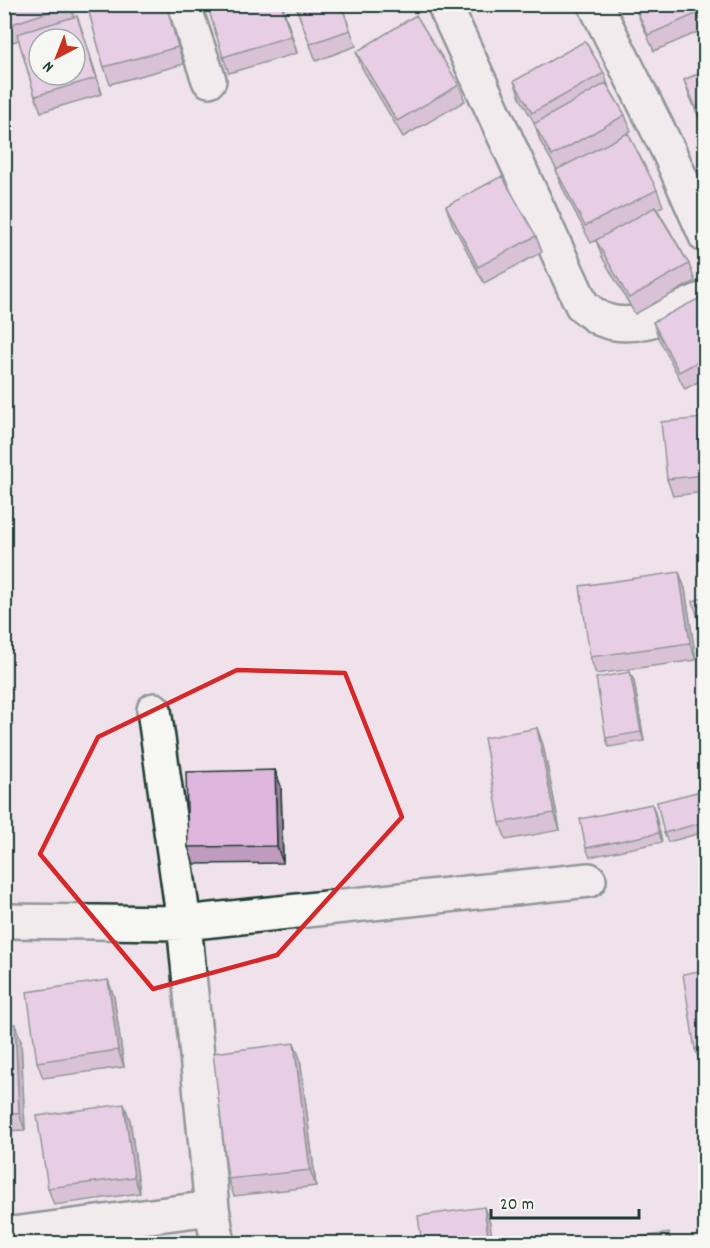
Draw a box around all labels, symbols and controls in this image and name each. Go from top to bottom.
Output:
north arrow [27,27,87,87]
text: N [38,55,59,77]
scale bar [491,1182,640,1220]
text: 20 m [500,1193,534,1218]

